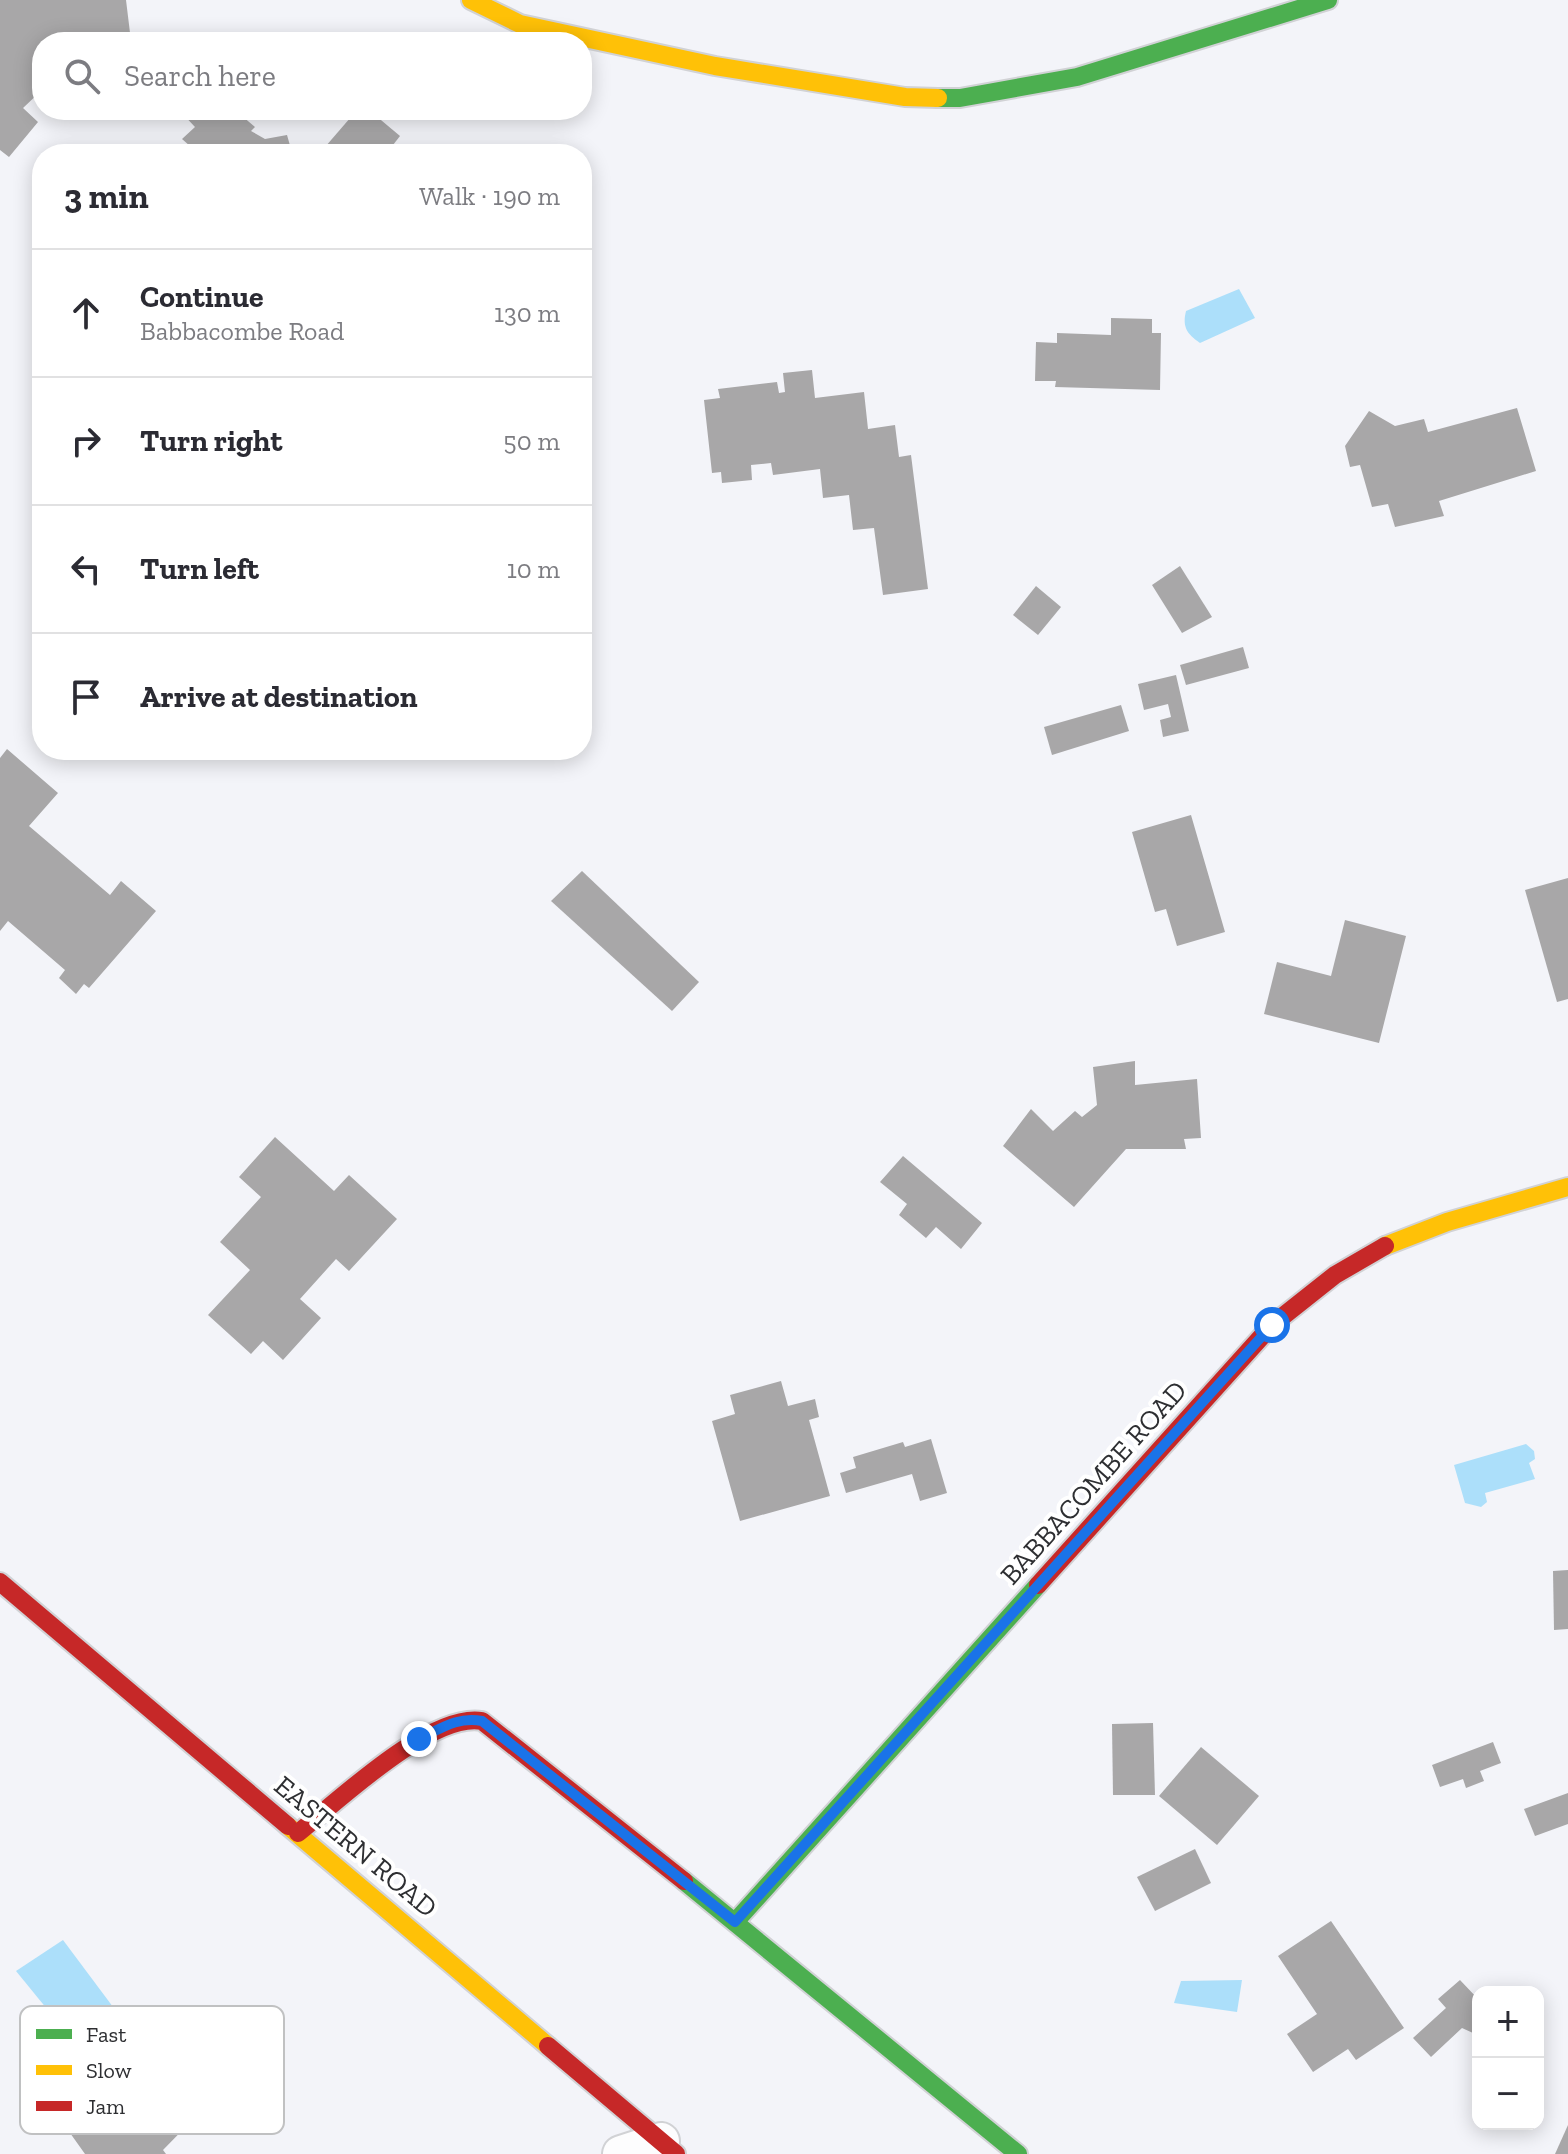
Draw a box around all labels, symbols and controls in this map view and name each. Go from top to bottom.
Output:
search box [32,32,592,120]
icon: search [60,54,104,98]
text: Search here [124,58,276,94]
text: 3 min [64,176,149,217]
text: Walk · 190 m [419,180,560,212]
text: Continue [140,279,264,315]
icon: ahead [64,291,108,335]
text: 130 m [494,297,560,329]
text: Babbacombe Road [140,315,344,347]
icon: right [64,419,108,463]
text: Turn right [140,423,282,459]
text: 50 m [503,425,560,457]
icon: left [64,547,108,591]
text: Turn left [140,551,259,587]
text: 10 m [507,553,560,585]
icon: arrive [64,675,108,719]
text: Arrive at destination [140,679,417,715]
route start [1254,1307,1290,1343]
street label: BABBACOMBE ROAD [993,1374,1193,1591]
route end [401,1721,437,1757]
street label: EASTERN ROAD [268,1769,444,1924]
map controls [1472,1986,1544,2130]
button: + [1472,1986,1544,2058]
legend [20,2006,284,2134]
text: Fast [86,2021,127,2048]
text: Slow [86,2057,132,2084]
button: − [1472,2058,1544,2130]
text: Jam [86,2093,125,2120]

